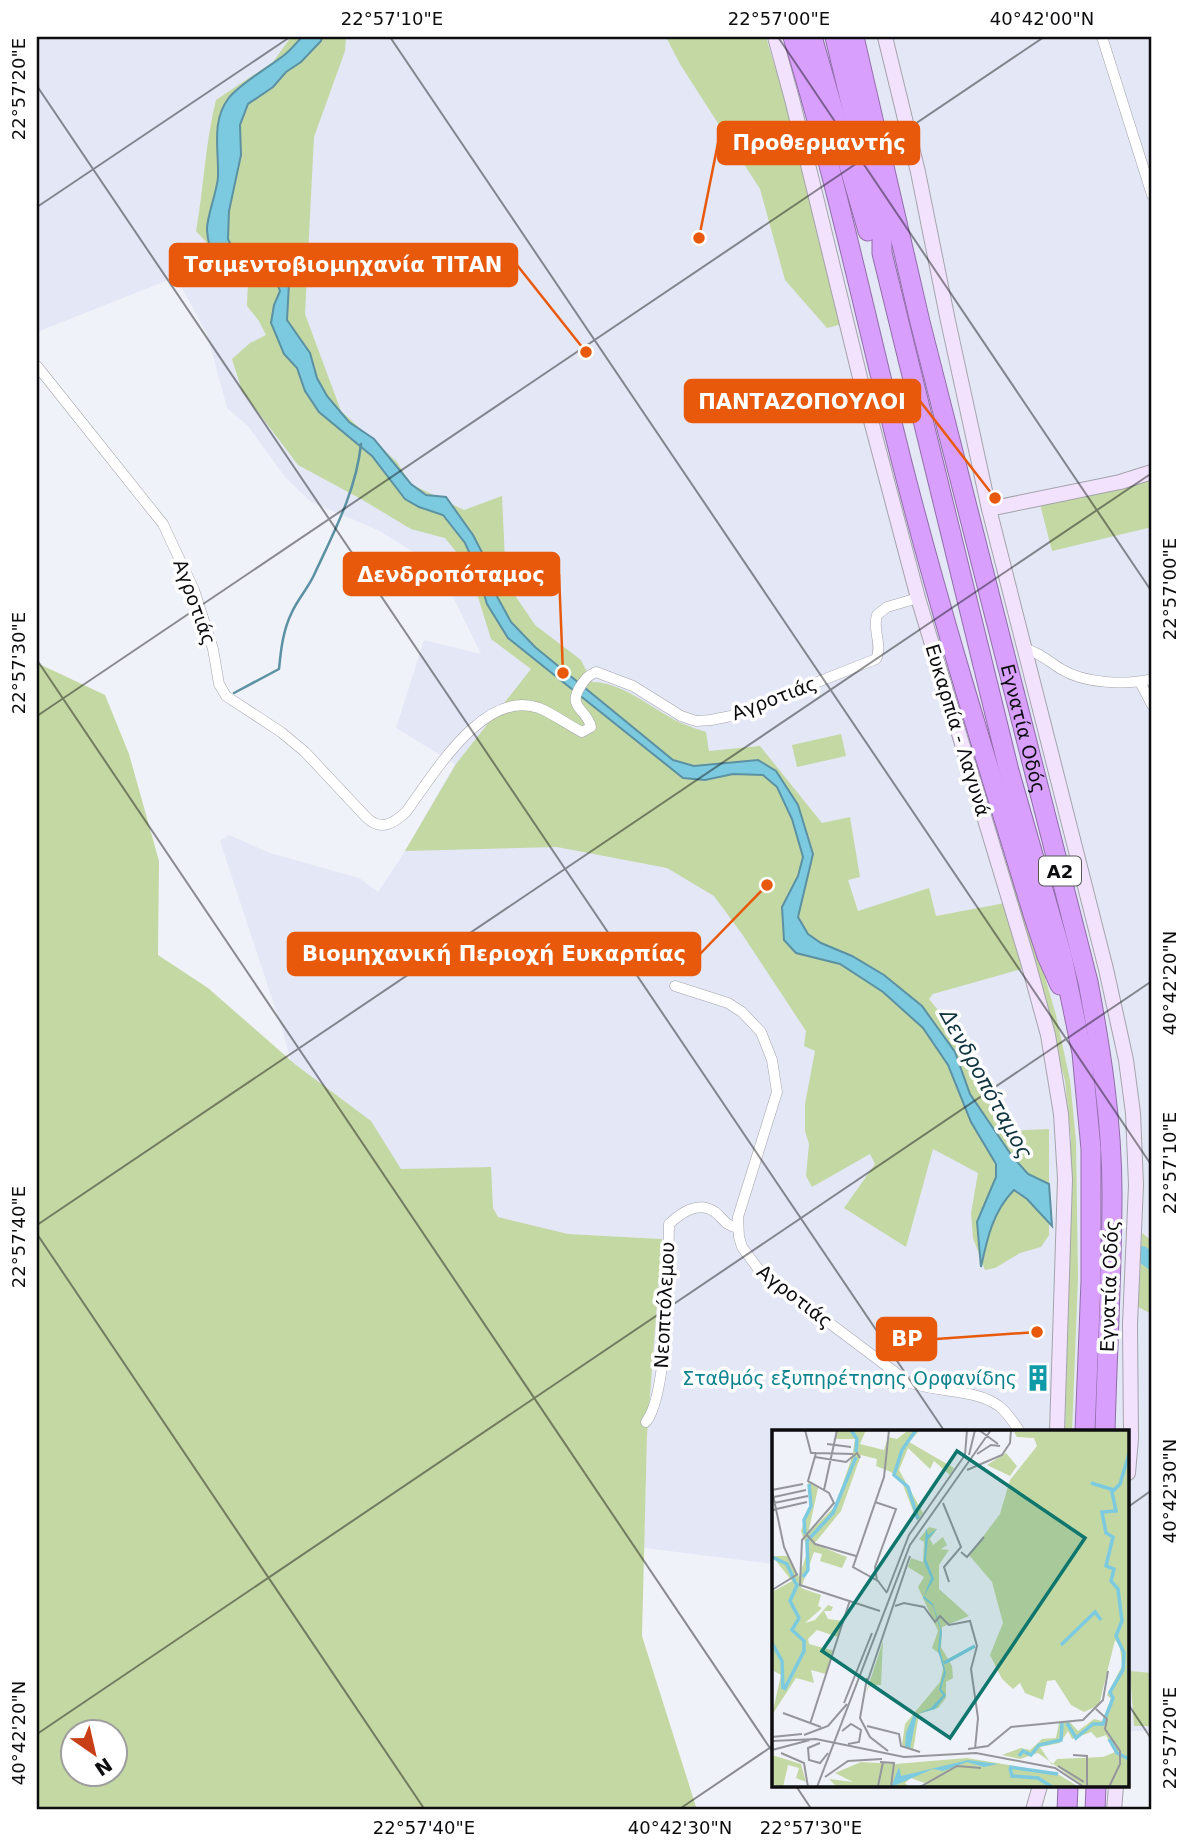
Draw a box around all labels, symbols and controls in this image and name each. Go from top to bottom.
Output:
text: 22°57'10"E [341,8,443,29]
text: 22°57'00"E [728,8,830,29]
text: 40°42'00"N [990,8,1094,29]
text: 22°57'20"E [8,38,29,140]
callout: Προθερμαντής [718,122,919,164]
text: Προθερμαντής [732,131,906,155]
callout: Τσιμεντοβιομηχανία ΤΙΤΑΝ [170,244,517,286]
text: Τσιμεντοβιομηχανία ΤΙΤΑΝ [184,253,502,277]
callout: ΠΑΝΤΑΖΟΠΟΥΛΟΙ [685,380,920,422]
text: ΠΑΝΤΑΖΟΠΟΥΛΟΙ [698,390,906,414]
text: 22°57'00"E [1159,538,1180,640]
callout: Δενδροπόταμος [344,553,559,595]
street label: Αγροτιάς [169,556,221,648]
text: Δενδροπόταμος [357,563,545,587]
text: 22°57'30"E [8,612,29,714]
street label: Ευκαρπία - Λαγυνά [921,641,995,819]
street label: Εγνατία Οδός [996,662,1050,795]
street label: Αγροτιάς [728,672,820,724]
road number: Α2 [1039,856,1081,886]
text: 40°42'20"N [1159,931,1180,1035]
callout: Βιομηχανική Περιοχή Ευκαρπίας [288,933,700,975]
text: Βιομηχανική Περιοχή Ευκαρπίας [302,942,686,966]
water label: Δενδροπόταμος [934,1003,1037,1163]
text: 22°57'10"E [1159,1112,1180,1214]
text: 22°57'40"E [8,1186,29,1288]
street label: Εγνατία Οδός [1096,1220,1122,1352]
street label: Νεοπτόλεμου [650,1241,678,1369]
street label: Αγροτιάς [753,1260,837,1332]
callout: BP [877,1318,936,1360]
text: BP [891,1327,923,1351]
building icon: Σταθμός εξυπηρέτησης Ορφανίδης [1023,1363,1053,1393]
place label: Σταθμός εξυπηρέτησης Ορφανίδης [682,1367,1017,1389]
inset map [772,1430,1130,1787]
text: 40°42'30"N [1159,1439,1180,1543]
text: 40°42'20"N [8,1681,29,1785]
text: 22°57'20"E [1159,1687,1180,1789]
north arrow [60,1717,130,1787]
text: N [91,1754,116,1781]
text: 22°57'40"E [373,1817,475,1838]
text: 40°42'30"N [628,1817,732,1838]
text: 22°57'30"E [760,1817,862,1838]

